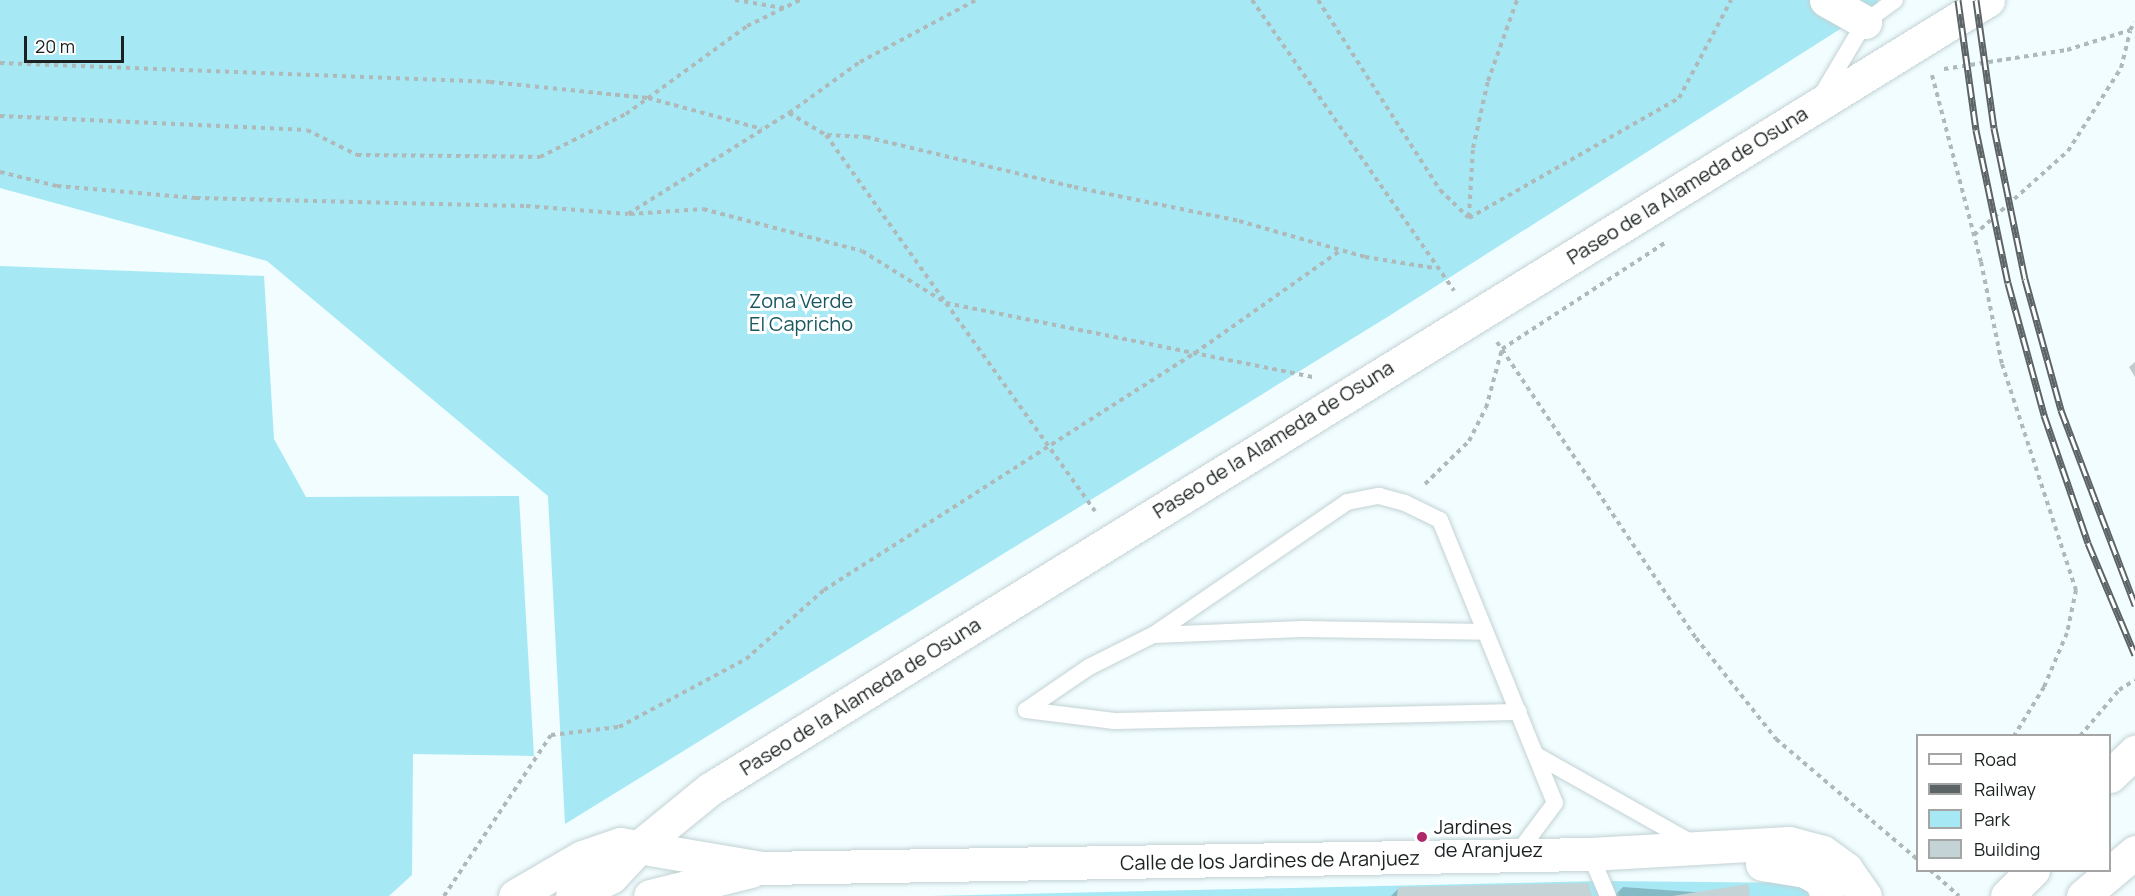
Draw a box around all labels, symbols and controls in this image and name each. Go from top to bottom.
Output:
scale bar [27,24,128,62]
text: 20 m [35,34,75,58]
street label: Paseo de la Alameda de Osuna [1562,101,1812,269]
park label: Zona Verde El Capricho [749,289,853,336]
street label: Paseo de la Alameda de Osuna [1148,355,1398,523]
street label: Paseo de la Alameda de Osuna [735,612,985,780]
legend [1916,734,2111,872]
text: Road [1974,747,2017,771]
text: Railway [1974,777,2036,801]
text: Park [1974,807,2010,831]
place label: Jardines de Aranjuez [1434,814,1543,861]
marker: Jardines de Aranjuez [1415,830,1429,844]
text: Building [1974,837,2040,861]
street label: Calle de los Jardines de Aranjuez [1120,845,1420,875]

